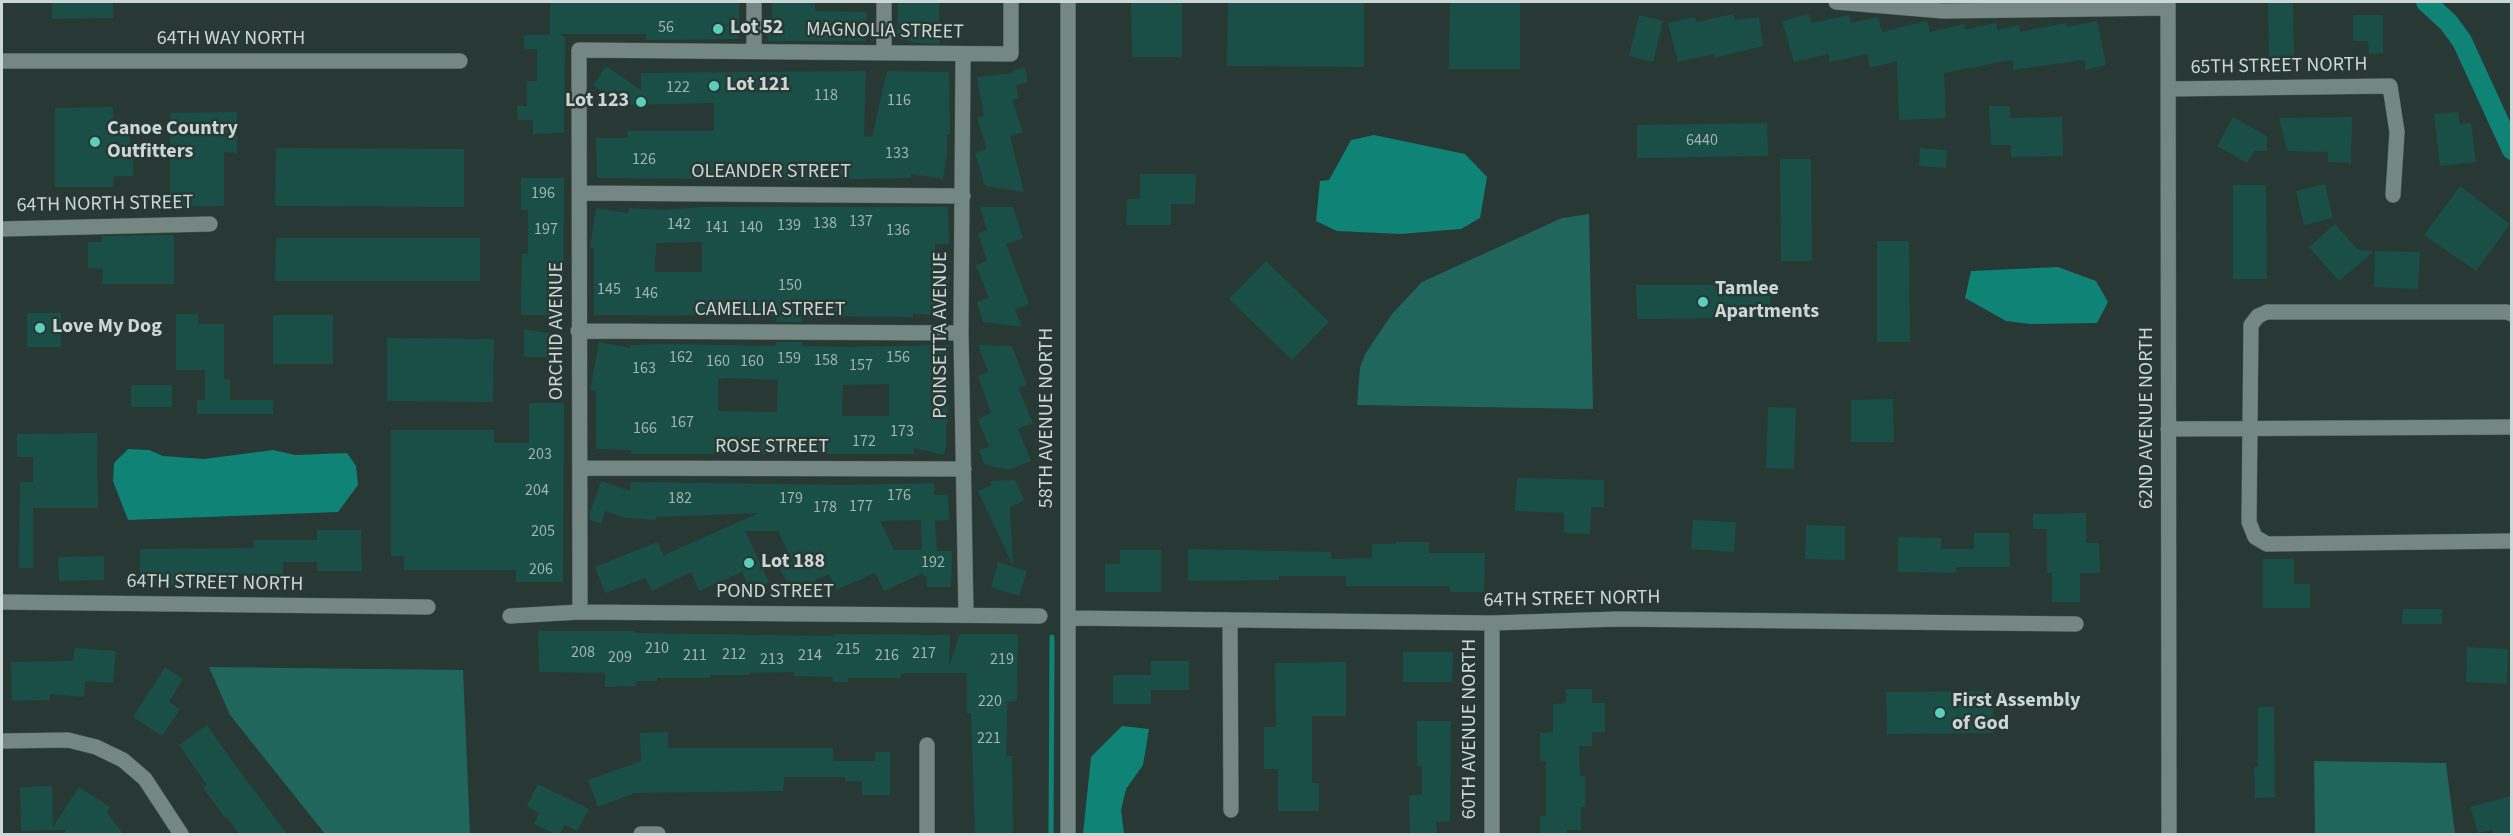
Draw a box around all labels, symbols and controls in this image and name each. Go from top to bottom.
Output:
place label: Lot 52 [730,17,783,41]
house number: 56 [658,18,674,38]
street label: MAGNOLIA STREET [806,19,964,45]
marker: Lot 52 [711,22,725,36]
street label: 64TH WAY NORTH [157,28,305,52]
street label: 65TH STREET NORTH [2190,53,2368,81]
place label: Lot 121 [726,74,790,98]
house number: 122 [666,78,690,98]
marker: Lot 121 [707,79,721,93]
house number: 118 [814,86,838,106]
place label: Lot 123 [565,90,629,114]
house number: 116 [887,91,911,111]
marker: Lot 123 [634,95,648,109]
place label: Canoe Country Outfitters [107,118,238,165]
house number: 6440 [1686,131,1718,151]
marker: Canoe Country Outfitters [88,135,102,149]
house number: 133 [885,144,909,164]
house number: 126 [632,150,656,170]
street label: OLEANDER STREET [691,161,851,185]
house number: 196 [531,184,555,204]
street label: 64TH NORTH STREET [16,191,194,219]
house number: 137 [849,212,873,232]
house number: 138 [813,214,837,234]
house number: 142 [667,215,691,235]
house number: 139 [777,216,801,236]
house number: 141 [705,218,729,238]
house number: 140 [739,218,763,238]
house number: 197 [534,220,558,240]
house number: 136 [886,221,910,241]
street label: POINSETTA AVENUE [930,251,954,419]
street label: ORCHID AVENUE [546,262,570,400]
house number: 150 [778,276,802,296]
place label: Tamlee Apartments [1715,278,1819,325]
house number: 145 [597,280,621,300]
house number: 146 [634,284,658,304]
marker: Tamlee Apartments [1696,295,1710,309]
street label: CAMELLIA STREET [694,299,846,323]
place label: Love My Dog [52,316,162,340]
marker: Love My Dog [33,321,47,335]
street label: 62ND AVENUE NORTH [2136,327,2160,509]
street label: 58TH AVENUE NORTH [1036,328,1060,508]
house number: 162 [669,348,693,368]
house number: 156 [886,348,910,368]
house number: 159 [777,349,801,369]
house number: 158 [814,351,838,371]
house number: 160 [706,352,730,372]
house number: 160 [740,352,764,372]
house number: 157 [849,356,873,376]
house number: 163 [632,359,656,379]
house number: 167 [670,413,694,433]
house number: 166 [633,419,657,439]
house number: 173 [890,422,914,442]
house number: 172 [852,432,876,452]
street label: ROSE STREET [715,436,829,460]
house number: 203 [528,445,552,465]
house number: 204 [525,481,549,501]
house number: 176 [887,486,911,506]
house number: 182 [668,489,692,509]
house number: 179 [779,489,803,509]
house number: 177 [849,497,873,517]
house number: 178 [813,498,837,518]
house number: 205 [531,522,555,542]
place label: Lot 188 [761,551,825,575]
house number: 192 [921,553,945,573]
marker: Lot 188 [742,556,756,570]
house number: 206 [529,560,553,580]
street label: 64TH STREET NORTH [126,570,304,598]
street label: POND STREET [716,581,834,605]
street label: 64TH STREET NORTH [1483,586,1661,614]
house number: 210 [645,639,669,659]
street label: 60TH AVENUE NORTH [1459,639,1483,819]
house number: 215 [836,640,860,660]
house number: 208 [571,643,595,663]
house number: 217 [912,644,936,664]
house number: 212 [722,645,746,665]
house number: 211 [683,646,707,666]
house number: 214 [798,646,822,666]
house number: 216 [875,646,899,666]
house number: 209 [608,648,632,668]
house number: 213 [760,650,784,670]
house number: 219 [990,650,1014,670]
place label: First Assembly of God [1952,690,2080,737]
house number: 220 [978,692,1002,712]
marker: First Assembly of God [1933,706,1947,720]
house number: 221 [977,729,1001,749]

